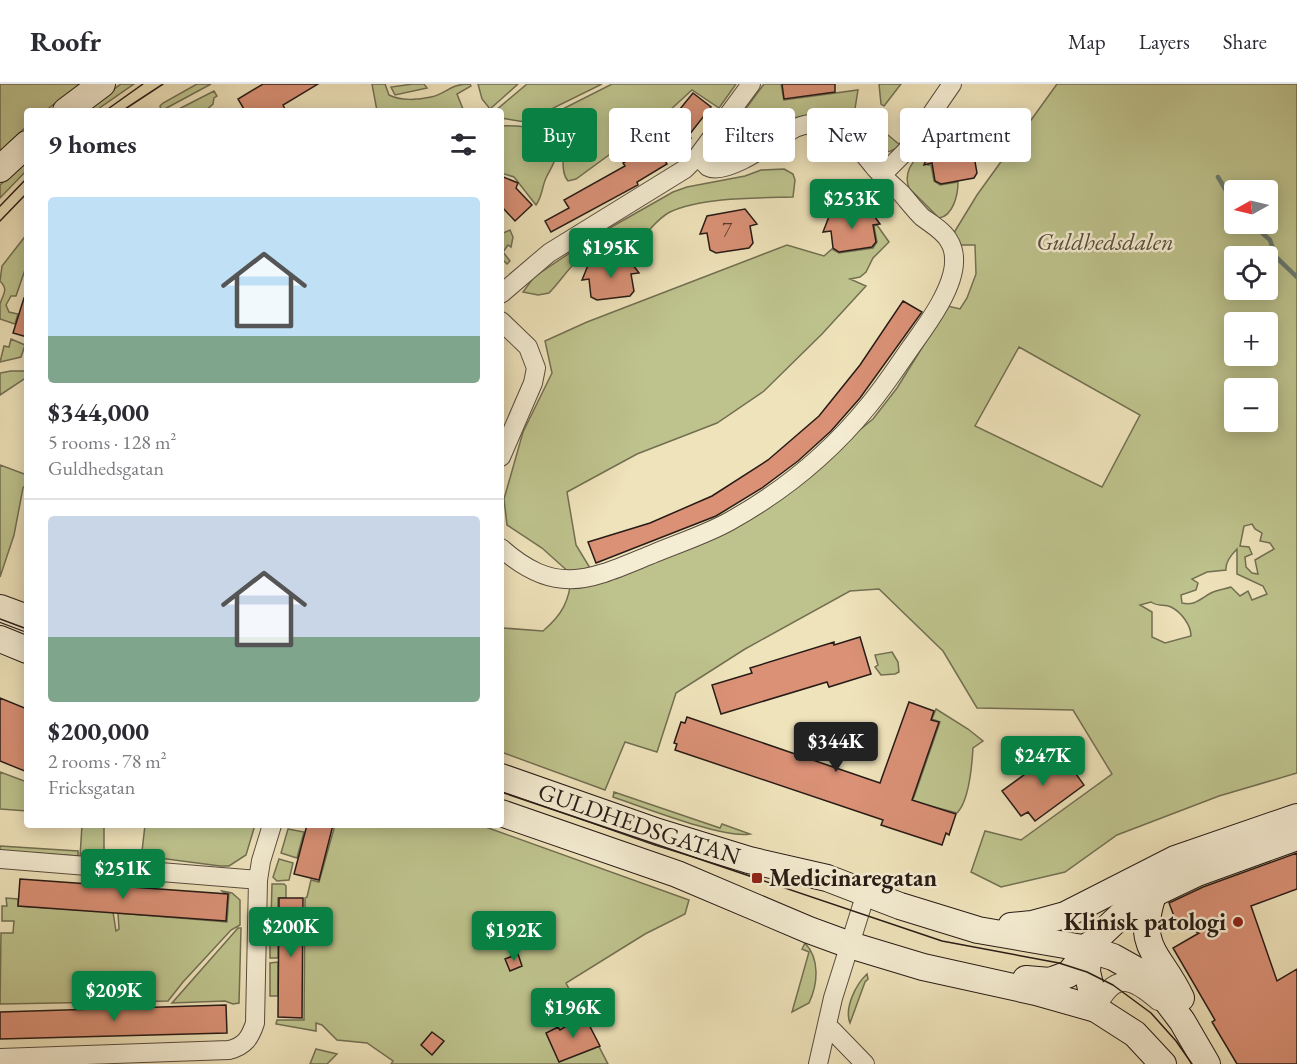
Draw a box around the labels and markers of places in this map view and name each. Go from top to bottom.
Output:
pin: $253K [810,179,894,230]
pin: $195K [569,228,653,279]
pin: $344K [794,722,878,773]
pin: $247K [1001,736,1085,787]
pin: $251K [81,849,165,900]
place label: Medicinaregatan [769,862,938,894]
marker: Medicinaregatan [750,871,764,885]
place label: Klinisk patologi [1064,906,1226,938]
pin: $200K [249,907,333,958]
pin: $192K [472,911,556,962]
marker: Klinisk patologi [1231,915,1245,929]
pin: $209K [72,971,156,1022]
pin: $196K [531,988,615,1039]

